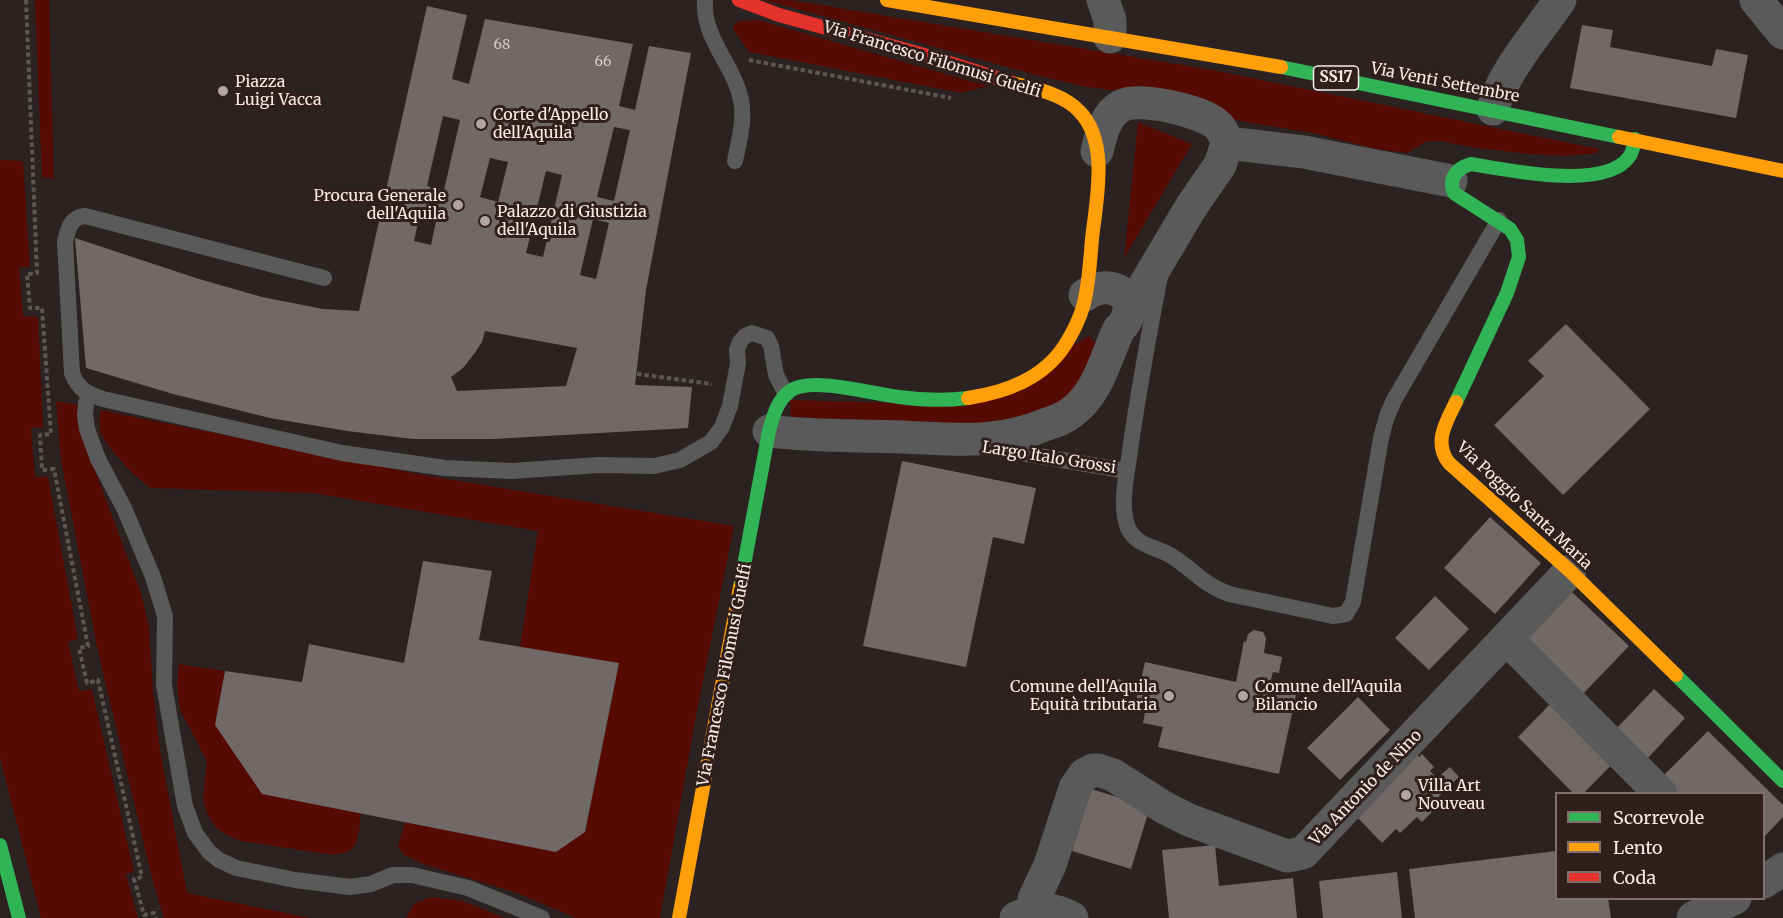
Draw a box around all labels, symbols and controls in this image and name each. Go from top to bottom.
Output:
street label: Via Francesco Filomusi Guelfi [821,18,1043,102]
house number: 68 [494,37,510,53]
house number: 66 [595,54,611,70]
street label: Via Venti Settembre [1369,59,1521,107]
road number: SS17 [1314,66,1358,90]
place label: Piazza Luigi Vacca [235,72,322,110]
marker: Piazza Luigi Vacca [216,84,230,98]
place label: Corte d'Appello dell'Aquila [493,105,608,143]
marker: Corte d'Appello dell'Aquila [474,117,488,131]
place label: Procura Generale dell'Aquila [314,186,446,224]
marker: Procura Generale dell'Aquila [451,198,465,212]
place label: Palazzo di Giustizia dell'Aquila [497,202,647,240]
marker: Palazzo di Giustizia dell'Aquila [478,214,492,228]
street label: Largo Italo Grossi [981,438,1117,478]
street label: Via Poggio Santa Maria [1452,438,1596,574]
street label: Via Francesco Filomusi Guelfi [694,562,756,788]
place label: Comune dell'Aquila Equità tributaria [1010,677,1157,715]
place label: Comune dell'Aquila Bilancio [1255,677,1402,715]
marker: Comune dell'Aquila Equità tributaria [1162,689,1176,703]
marker: Comune dell'Aquila Bilancio [1236,689,1250,703]
street label: Via Antonio de Nino [1306,726,1426,850]
place label: Villa Art Nouveau [1418,776,1485,814]
marker: Villa Art Nouveau [1399,788,1413,802]
legend [1555,792,1765,900]
text: Scorrevole [1613,806,1704,829]
text: Lento [1613,836,1663,859]
text: Coda [1613,866,1656,889]

